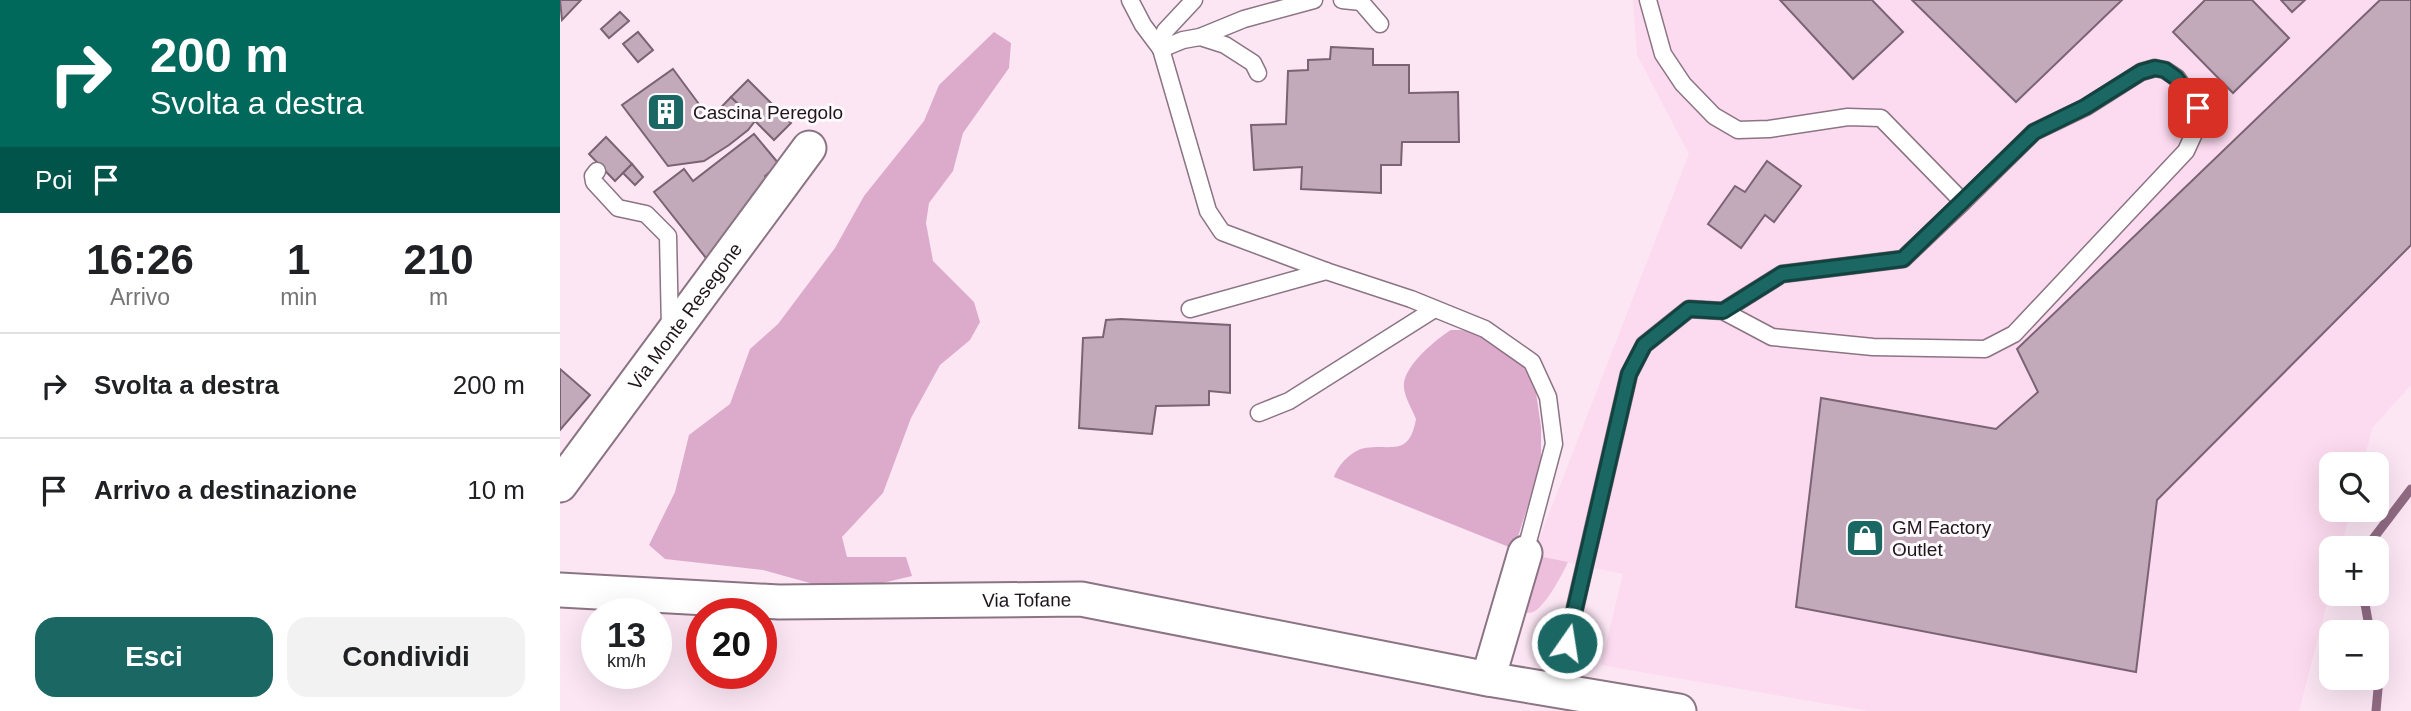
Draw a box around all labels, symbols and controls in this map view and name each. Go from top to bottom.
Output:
icon: right [35,28,126,119]
text: 200 m [150,28,289,82]
pin [2168,78,2228,138]
text: Svolta a destra [150,85,363,121]
icon: arrive [2179,89,2217,127]
building icon: Cascina Peregolo [645,91,687,133]
place label: Cascina Peregolo [693,102,843,123]
icon: arrive [87,161,125,199]
text: Poi [35,165,73,195]
text: 16:26 [86,236,194,283]
text: 1 [287,236,310,283]
text: 210 [404,236,474,283]
street label: Via Monte Resegone [624,239,746,394]
text: Arrivo [110,284,170,310]
text: min [280,284,317,310]
text: m [429,284,448,310]
icon: right [35,367,73,405]
text: Svolta a destra [94,370,279,400]
text: 200 m [453,370,525,400]
map controls [2319,452,2389,690]
button: search [2319,452,2389,522]
icon: arrive [35,472,73,510]
text: Arrivo a destinazione [94,475,357,505]
text: 10 m [467,475,525,505]
shop icon: GM Factory Outlet [1844,517,1886,559]
place label: GM Factory Outlet [1892,517,1992,560]
button: + [2319,536,2389,606]
street label: Via Tofane [982,589,1071,610]
speed limit sign: 20 [686,598,777,689]
position arrow [1530,606,1604,680]
text: 13 [607,615,646,654]
button: Esci [35,617,273,697]
button: Condividi [287,617,525,697]
button: − [2319,620,2389,690]
text: km/h [607,651,646,671]

